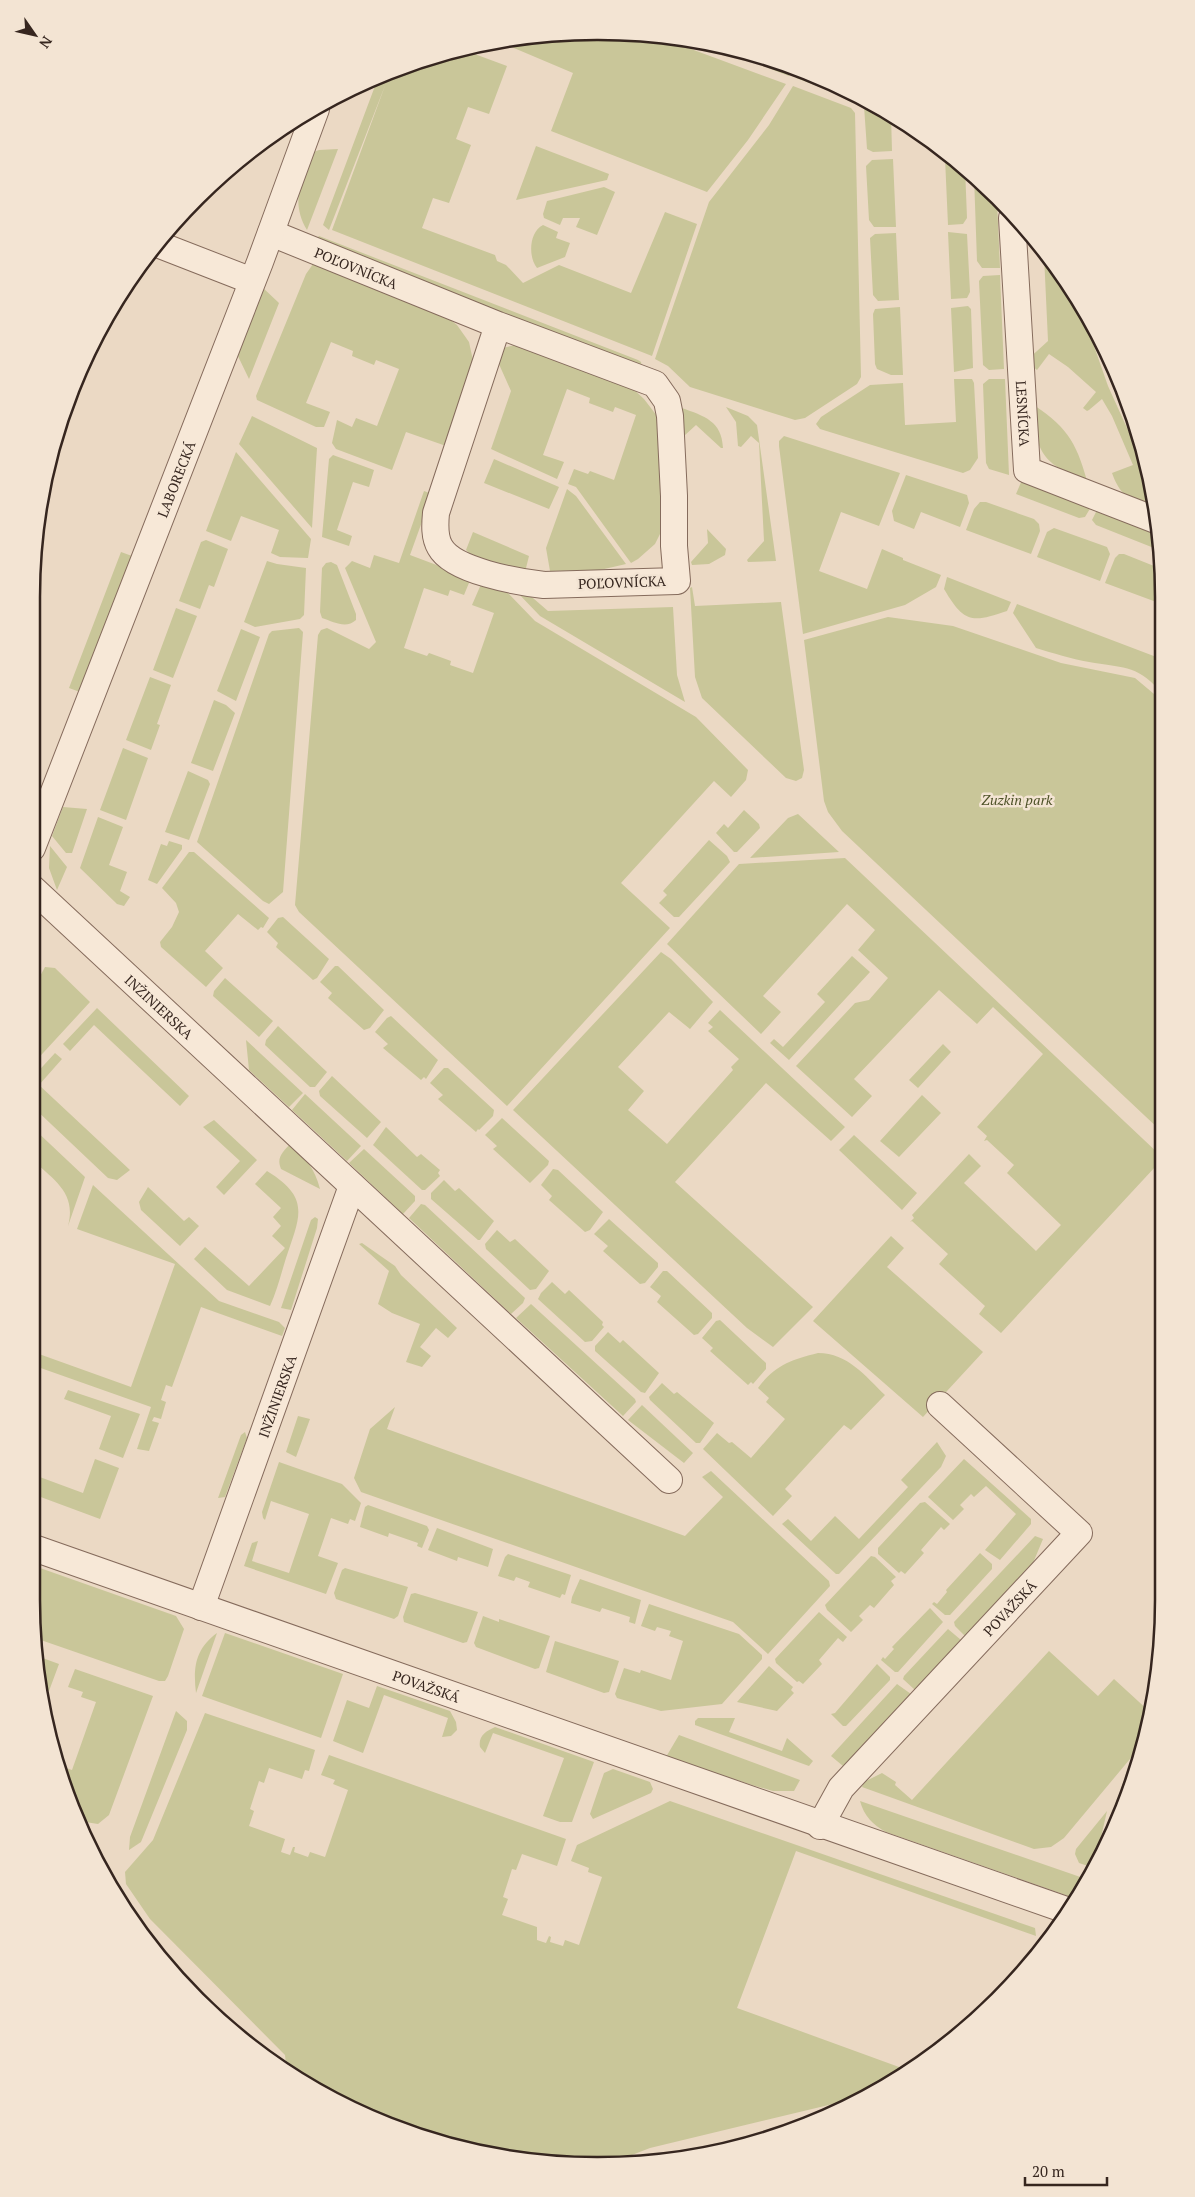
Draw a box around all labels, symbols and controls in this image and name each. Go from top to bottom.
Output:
north arrow [10,10,60,60]
text: N [35,33,57,53]
street label: POĽOVNÍCKA [312,242,401,293]
street label: LESNÍCKA [1012,380,1035,448]
street label: LABORECKÁ [152,438,199,520]
street label: POĽOVNÍCKA [578,571,667,593]
park label: Zuzkin park [981,790,1053,809]
street label: INŽINIERSKA [121,970,198,1043]
street label: INŽINIERSKA [253,1352,300,1440]
street label: POVAŽSKÁ [979,1575,1040,1640]
street label: POVAŽSKÁ [390,1665,463,1706]
scale bar [1025,2154,1108,2186]
text: 20 m [1032,2161,1065,2181]

